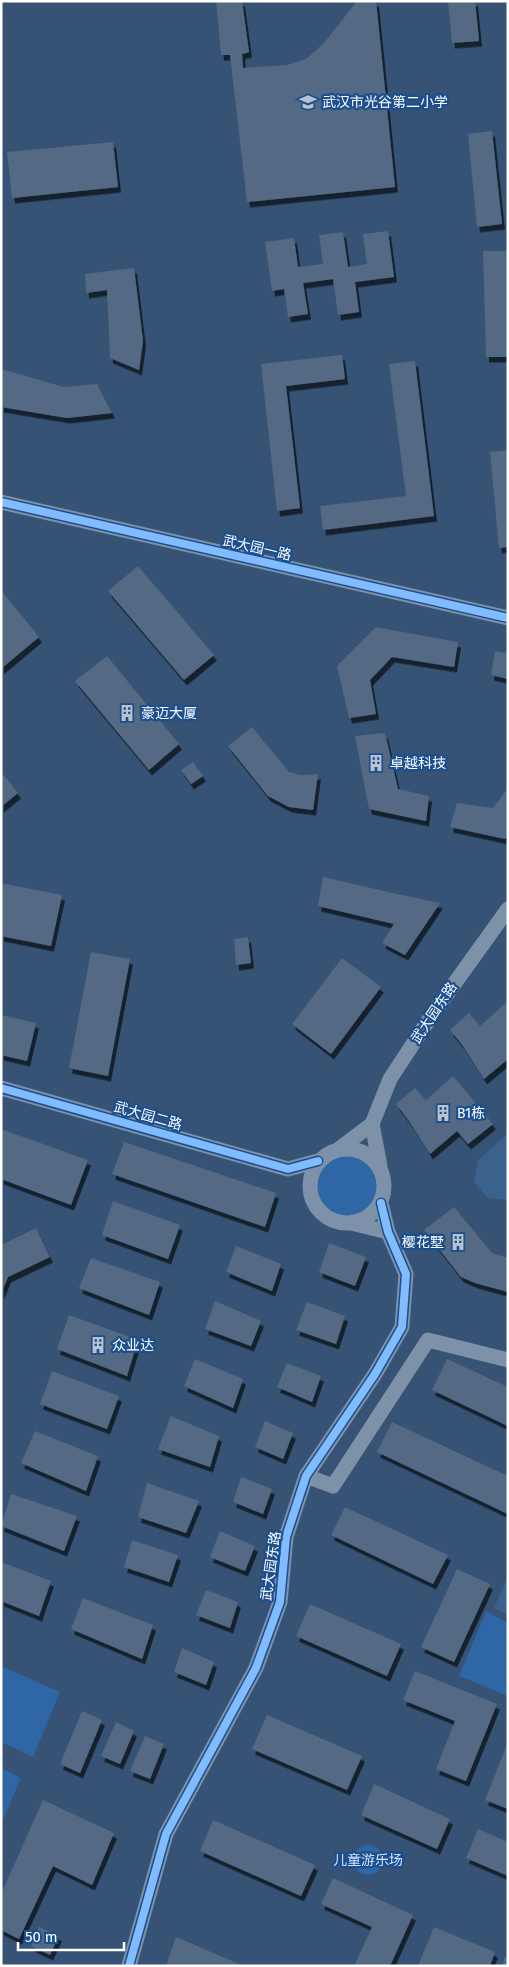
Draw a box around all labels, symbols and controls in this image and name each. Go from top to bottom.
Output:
school or university icon: 武汉市光谷第二小学 [298,92,318,112]
place label: 武汉市光谷第二小学 [322,94,448,111]
street label: 武大园一路 [221,532,293,564]
building icon: 豪迈大厦 [117,703,137,723]
place label: 豪迈大厦 [141,705,197,722]
building icon: 卓越科技 [366,753,386,773]
place label: 卓越科技 [390,755,446,772]
street label: 武大园东路 [407,979,461,1047]
street label: 武大园二路 [112,1098,184,1134]
building icon: B1栋 [433,1103,453,1123]
place label: B1栋 [457,1105,485,1122]
building icon: 樱花墅 [448,1232,468,1252]
place label: 樱花墅 [402,1234,444,1251]
building icon: 众业达 [88,1335,108,1355]
place label: 众业达 [112,1337,154,1354]
street label: 武大园东路 [258,1530,284,1602]
park label: 儿童游乐场 [333,1852,403,1869]
scale bar [18,1920,124,1952]
text: 50 m [25,1928,58,1946]

